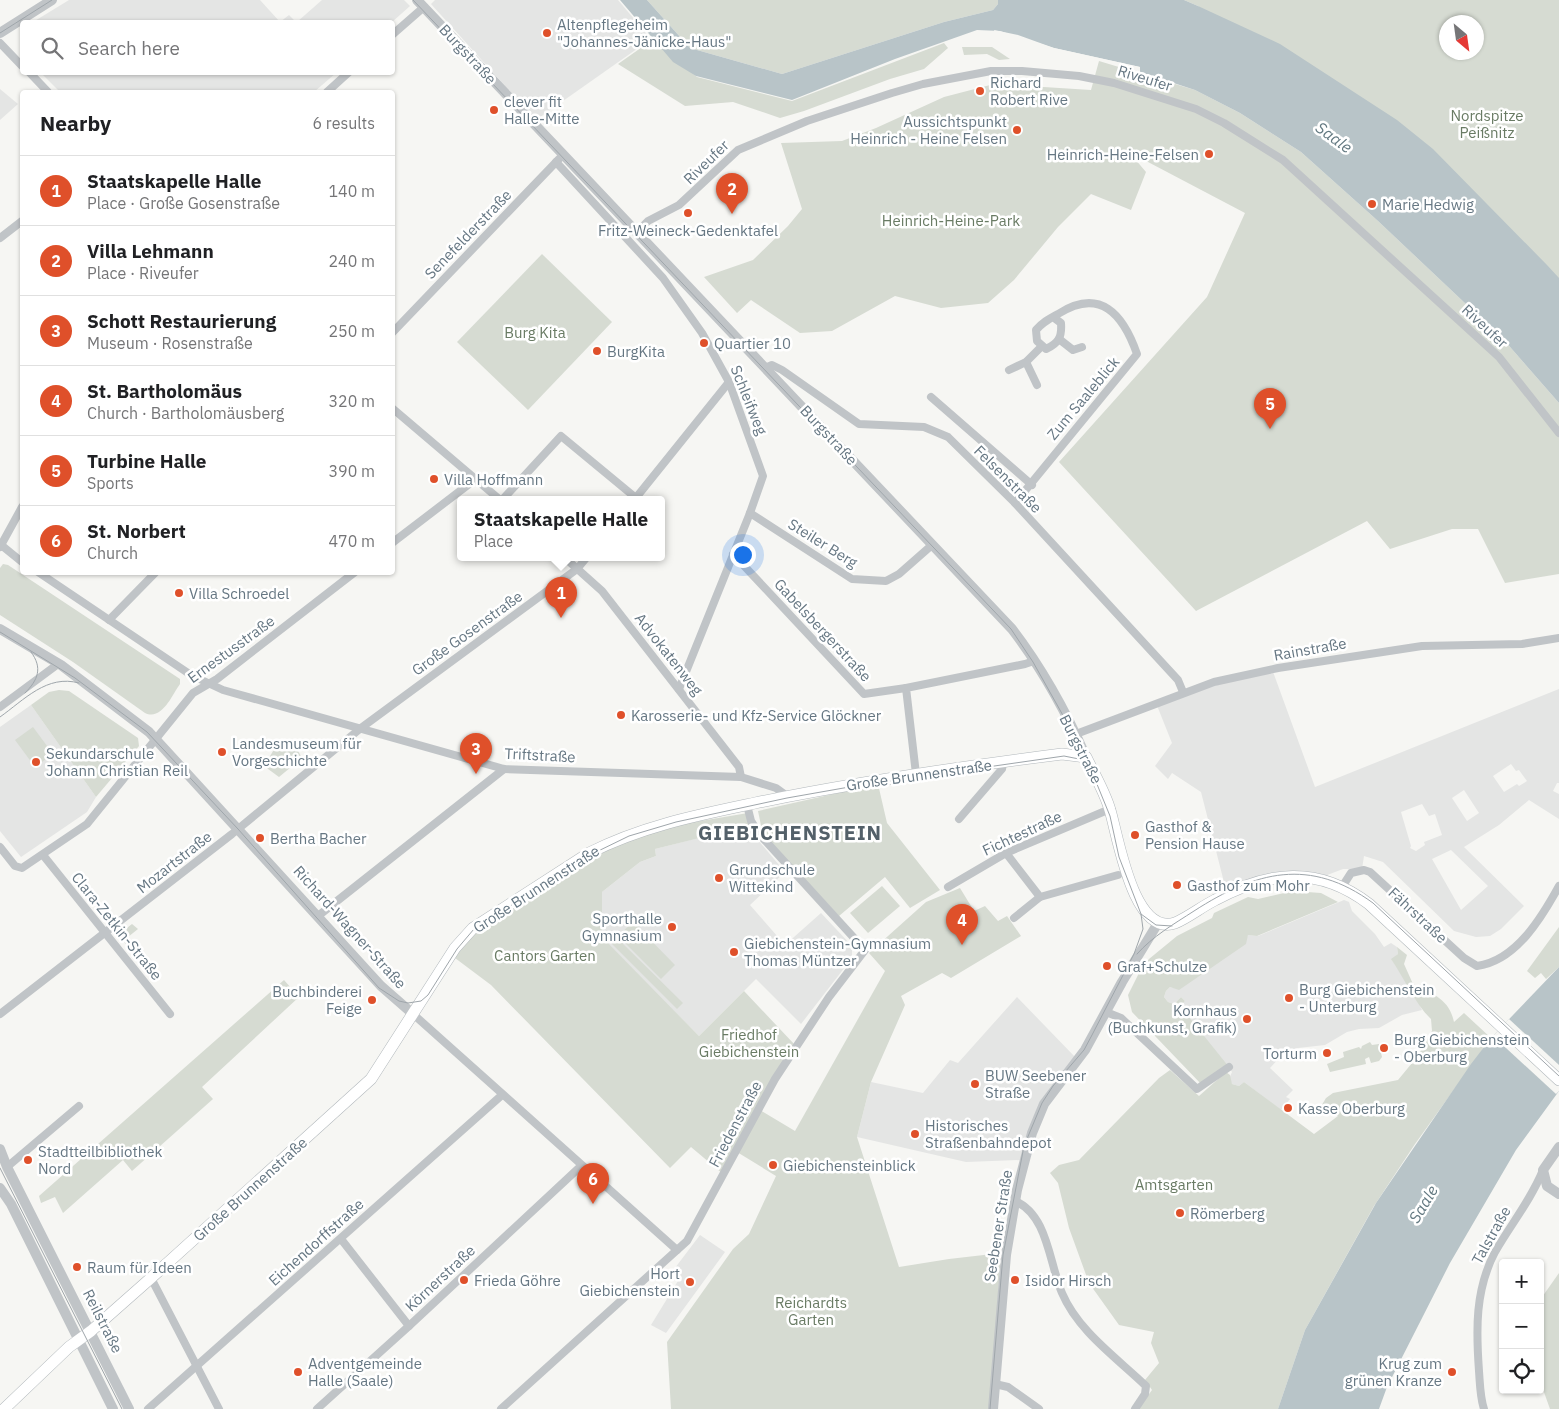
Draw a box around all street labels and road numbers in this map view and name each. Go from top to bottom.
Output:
street label: Burgstraße [435,20,501,88]
street label: Riveufer [1115,61,1175,95]
street label: Riveufer [679,135,733,188]
street label: Senefelderstraße [421,185,515,283]
street label: Riveufer [1458,300,1512,352]
street label: Zum Saaleblick [1043,352,1123,443]
street label: Schleifweg [726,362,772,438]
street label: Burgstraße [796,401,862,469]
street label: Felsenstraße [970,441,1046,517]
street label: Steiler Berg [785,514,861,572]
street label: Gabelsbergerstraße [770,574,876,686]
street label: Große Gosenstraße [408,586,526,680]
street label: Advokatenweg [631,609,707,699]
street label: Ernestusstraße [184,611,278,687]
street label: Rainstraße [1272,633,1348,665]
street label: Burgstraße [1055,711,1107,787]
street label: Triftstraße [504,744,576,766]
street label: Große Brunnenstraße [845,755,993,795]
street label: Fichtestraße [979,806,1065,860]
street label: Mozartstraße [133,827,215,897]
street label: Große Brunnenstraße [469,841,603,937]
street label: Richard-Wagner-Straße [290,861,410,993]
street label: Clara-Zetkin-Straße [68,868,166,984]
street label: Fährstraße [1385,883,1451,947]
street label: Friedenstraße [704,1078,766,1170]
street label: Große Brunnenstraße [189,1133,311,1245]
street label: Seebener Straße [980,1169,1016,1283]
street label: Eichendorffstraße [265,1194,367,1290]
street label: Talstraße [1467,1203,1515,1267]
street label: Körnerstraße [401,1241,479,1315]
street label: Reilstraße [79,1286,127,1356]

